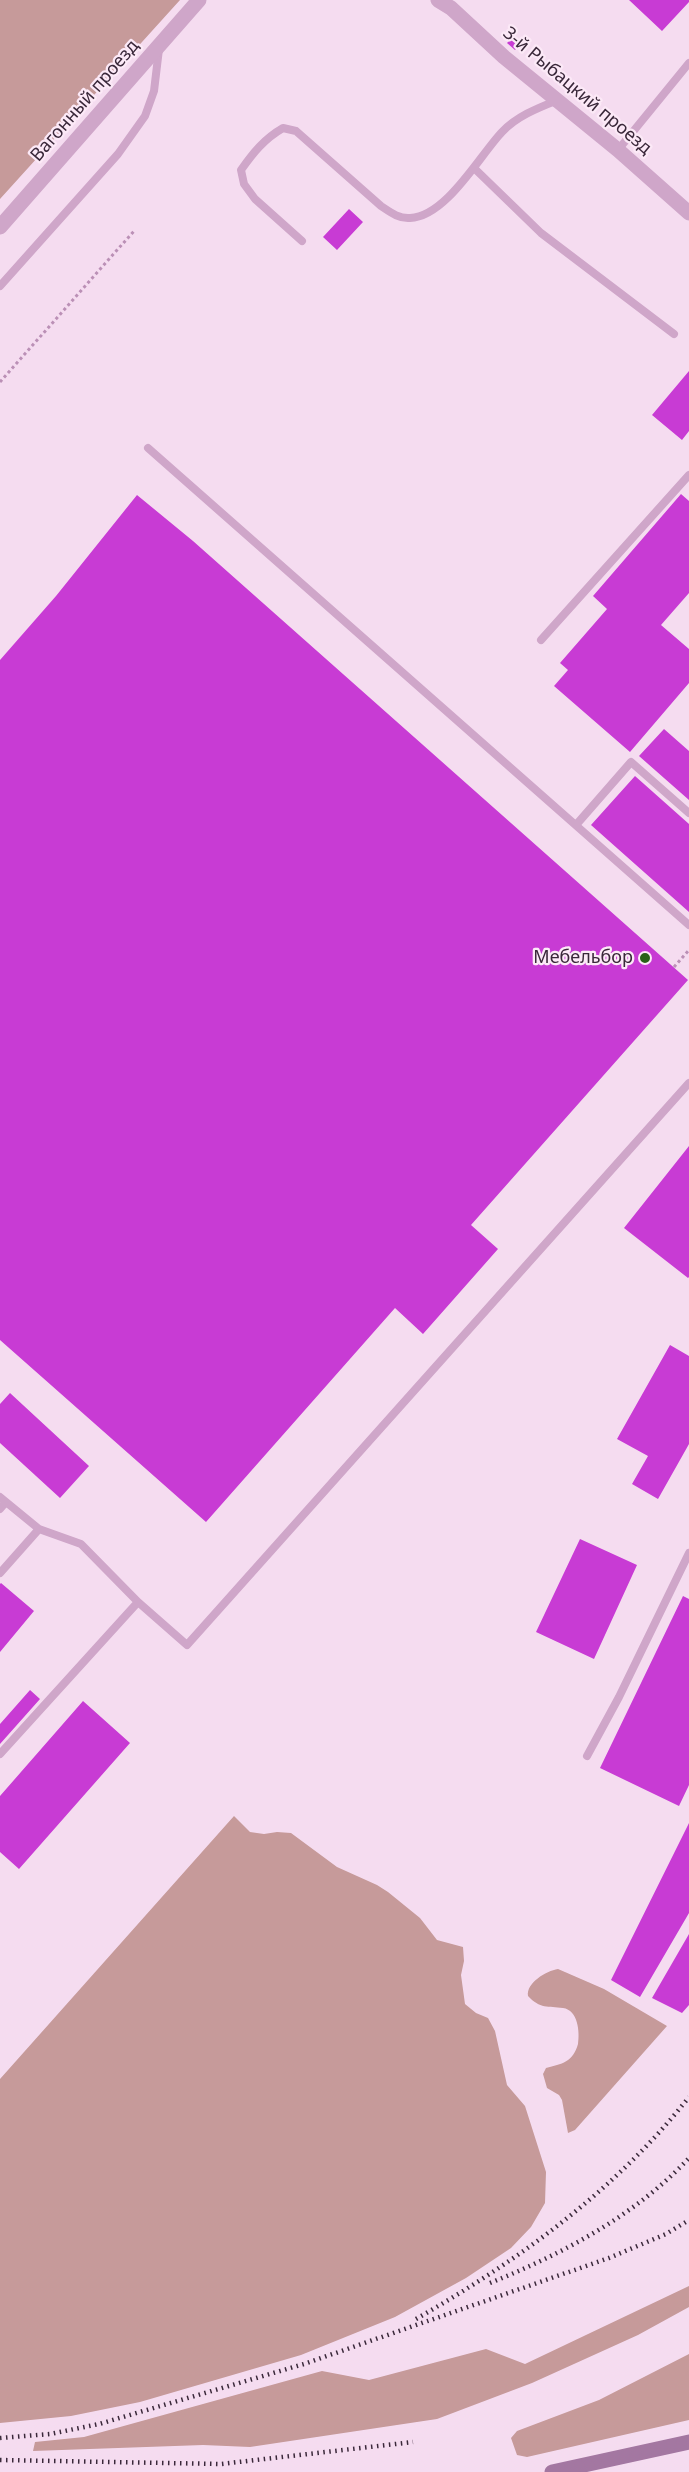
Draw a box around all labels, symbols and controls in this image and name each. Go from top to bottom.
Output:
street label: 3-й Рыбацкий проезд [498,23,656,159]
street label: Вагонный проезд [26,36,144,166]
place label: Мебельбор [533,947,633,969]
marker: Мебельбор [638,951,652,965]

